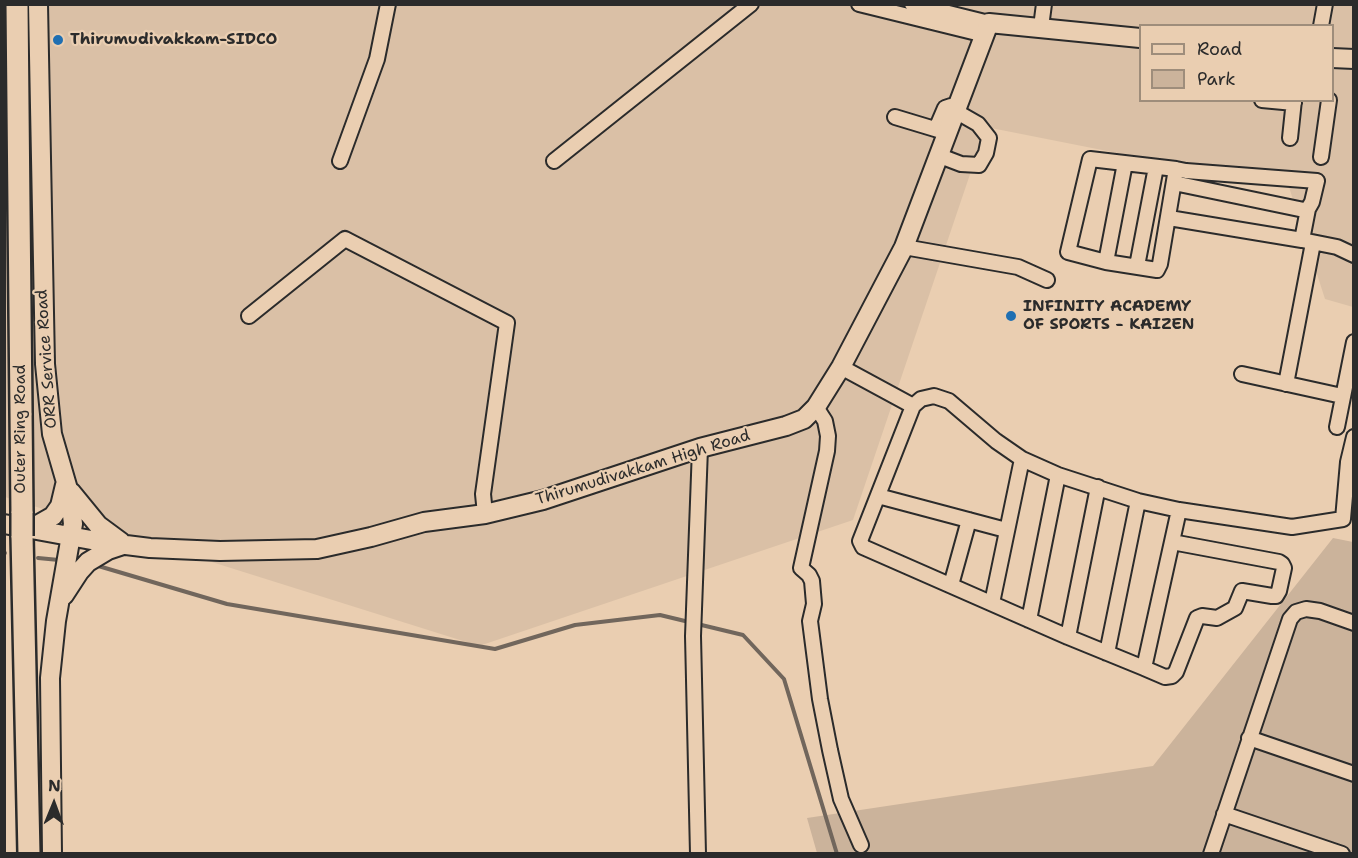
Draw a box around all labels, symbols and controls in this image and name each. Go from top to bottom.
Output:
legend [1139,24,1334,102]
place label: Thirumudivakkam-SIDCO [70,30,277,50]
marker: Thirumudivakkam-SIDCO [51,33,65,47]
text: Road [1197,37,1242,61]
text: Park [1197,67,1236,91]
street label: ORR Service Road [33,289,61,429]
place label: INFINITY ACADEMY OF SPORTS - KAIZEN [1023,297,1195,335]
marker: INFINITY ACADEMY OF SPORTS - KAIZEN [1004,309,1018,323]
street label: Outer Ring Road [11,364,31,494]
street label: Thirumudivakkam High Road [534,426,752,510]
north arrow [24,774,84,834]
text: N [48,775,61,796]

